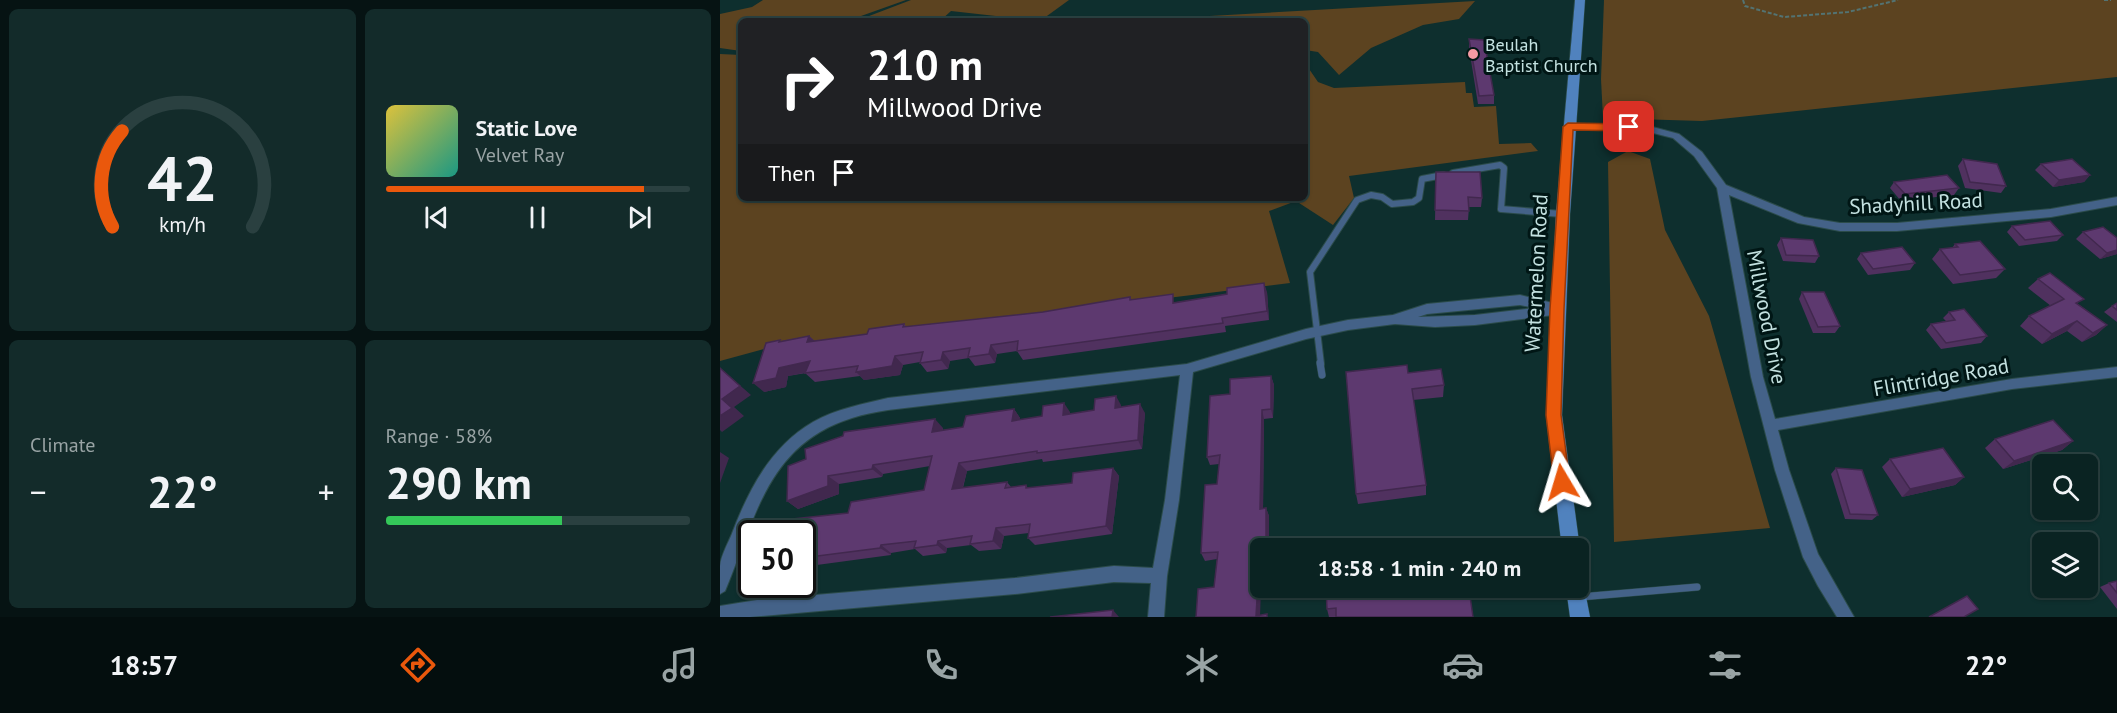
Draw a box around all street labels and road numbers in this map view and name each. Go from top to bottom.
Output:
street label: Shadyhill Road [1849,186,1983,220]
street label: Watermelon Road [1518,193,1554,353]
street label: Millwood Drive [1741,248,1793,386]
street label: Flintridge Road [1871,352,2011,402]

